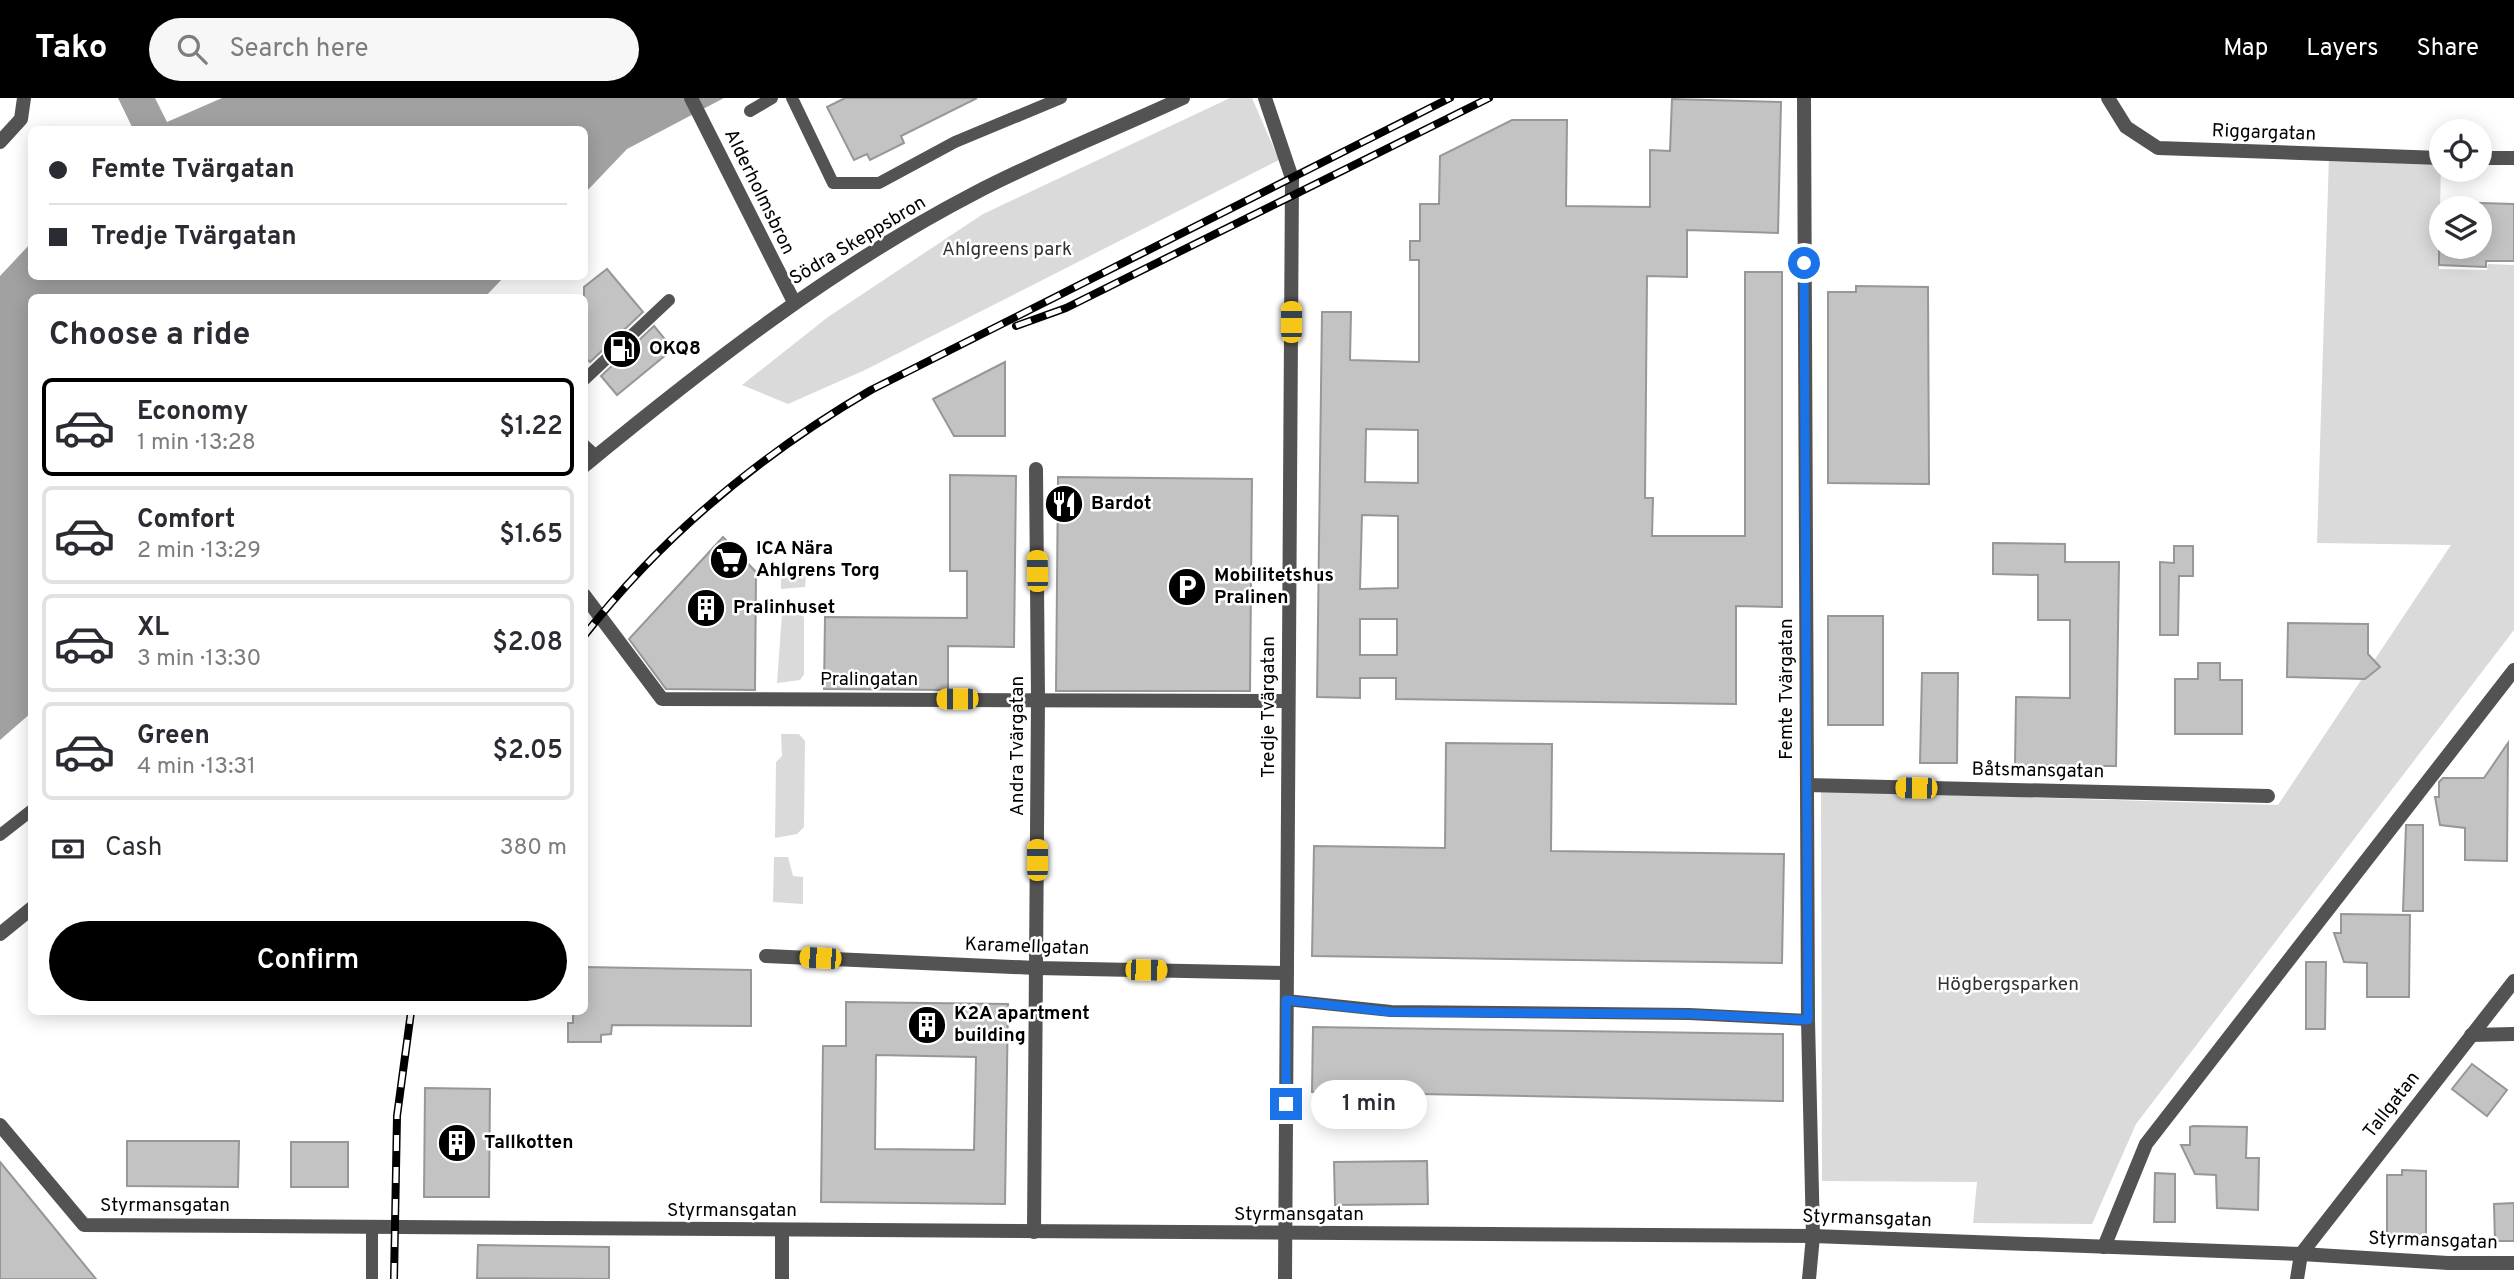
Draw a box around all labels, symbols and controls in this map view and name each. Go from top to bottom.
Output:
search box [149,18,639,81]
text: Tako [35,28,107,70]
icon: search [173,30,211,68]
text: Search here [229,33,368,66]
text: Map [2223,34,2268,64]
text: Layers [2306,34,2378,64]
text: Share [2416,34,2479,64]
street label: Riggargatan [2211,119,2317,147]
map controls [2429,119,2492,259]
button: locate [2429,119,2492,182]
street label: Alderholmsbron [718,125,800,259]
text: Femte Tvärgatan [91,154,295,187]
street label: Södra Skeppsbron [786,191,930,291]
button: layers [2429,196,2492,259]
text: Tredje Tvärgatan [91,221,297,254]
park label: Ahlgreens park [942,238,1072,262]
route start [1788,247,1820,279]
car [1281,301,1302,343]
text: Choose a ride [49,316,250,356]
fuel station icon: OKQ8 [601,328,643,370]
place label: OKQ8 [649,337,701,361]
icon: car [53,396,116,459]
text: Economy [137,396,248,429]
text: $1.22 [499,411,563,444]
text: 1 min · 13:28 [137,429,256,458]
restaurant icon: Bardot [1043,483,1085,525]
place label: Bardot [1091,492,1151,516]
icon: car [53,504,116,567]
text: Comfort [137,504,235,537]
text: $1.65 [499,519,563,552]
text: 2 min · 13:29 [137,537,261,566]
place label: ICA Nära Ahlgrens Torg [756,537,880,583]
supermarket icon: ICA Nära Ahlgrens Torg [708,539,750,581]
car [1027,550,1048,592]
place label: Mobilitetshus Pralinen [1214,564,1334,610]
parking icon: Mobilitetshus Pralinen [1166,566,1208,608]
building icon: Pralinhuset [685,587,727,629]
place label: Pralinhuset [733,596,835,620]
icon: car [53,612,116,675]
text: XL [137,612,169,645]
street label: Femte Tvärgatan [1775,618,1799,760]
text: $2.08 [492,627,563,660]
street label: Tredje Tvärgatan [1257,636,1281,778]
text: 3 min · 13:30 [137,645,261,674]
street label: Pralingatan [820,668,918,692]
street label: Andra Tvärgatan [1006,676,1030,816]
car [937,689,979,710]
icon: car [53,720,116,783]
text: Green [137,720,210,753]
text: $2.05 [492,735,563,768]
text: 4 min · 13:31 [137,753,256,782]
street label: Båtsmansgatan [1971,758,2105,784]
car [1895,777,1938,799]
icon: cash [49,830,87,868]
text: Cash [105,832,162,865]
text: 380 m [500,834,567,863]
car [1027,839,1048,881]
button: Confirm [49,921,567,1001]
street label: Karamellgatan [964,933,1090,961]
car [799,946,842,970]
car [1125,959,1168,981]
park label: Högbergsparken [1937,973,2079,997]
place label: K2A apartment building [954,1002,1090,1048]
building icon: K2A apartment building [906,1004,948,1046]
street label: Tallgatan [2358,1067,2426,1143]
callout: 1 min [1310,1080,1426,1128]
route end [1270,1088,1302,1120]
text: 1 min [1342,1090,1396,1119]
building icon: Tallkotten [436,1122,478,1164]
place label: Tallkotten [484,1131,573,1155]
street label: Styrmansgatan [100,1194,230,1218]
street label: Styrmansgatan [667,1199,797,1223]
street label: Styrmansgatan [1234,1203,1364,1227]
street label: Styrmansgatan [1802,1205,1932,1233]
street label: Styrmansgatan [2368,1227,2498,1255]

